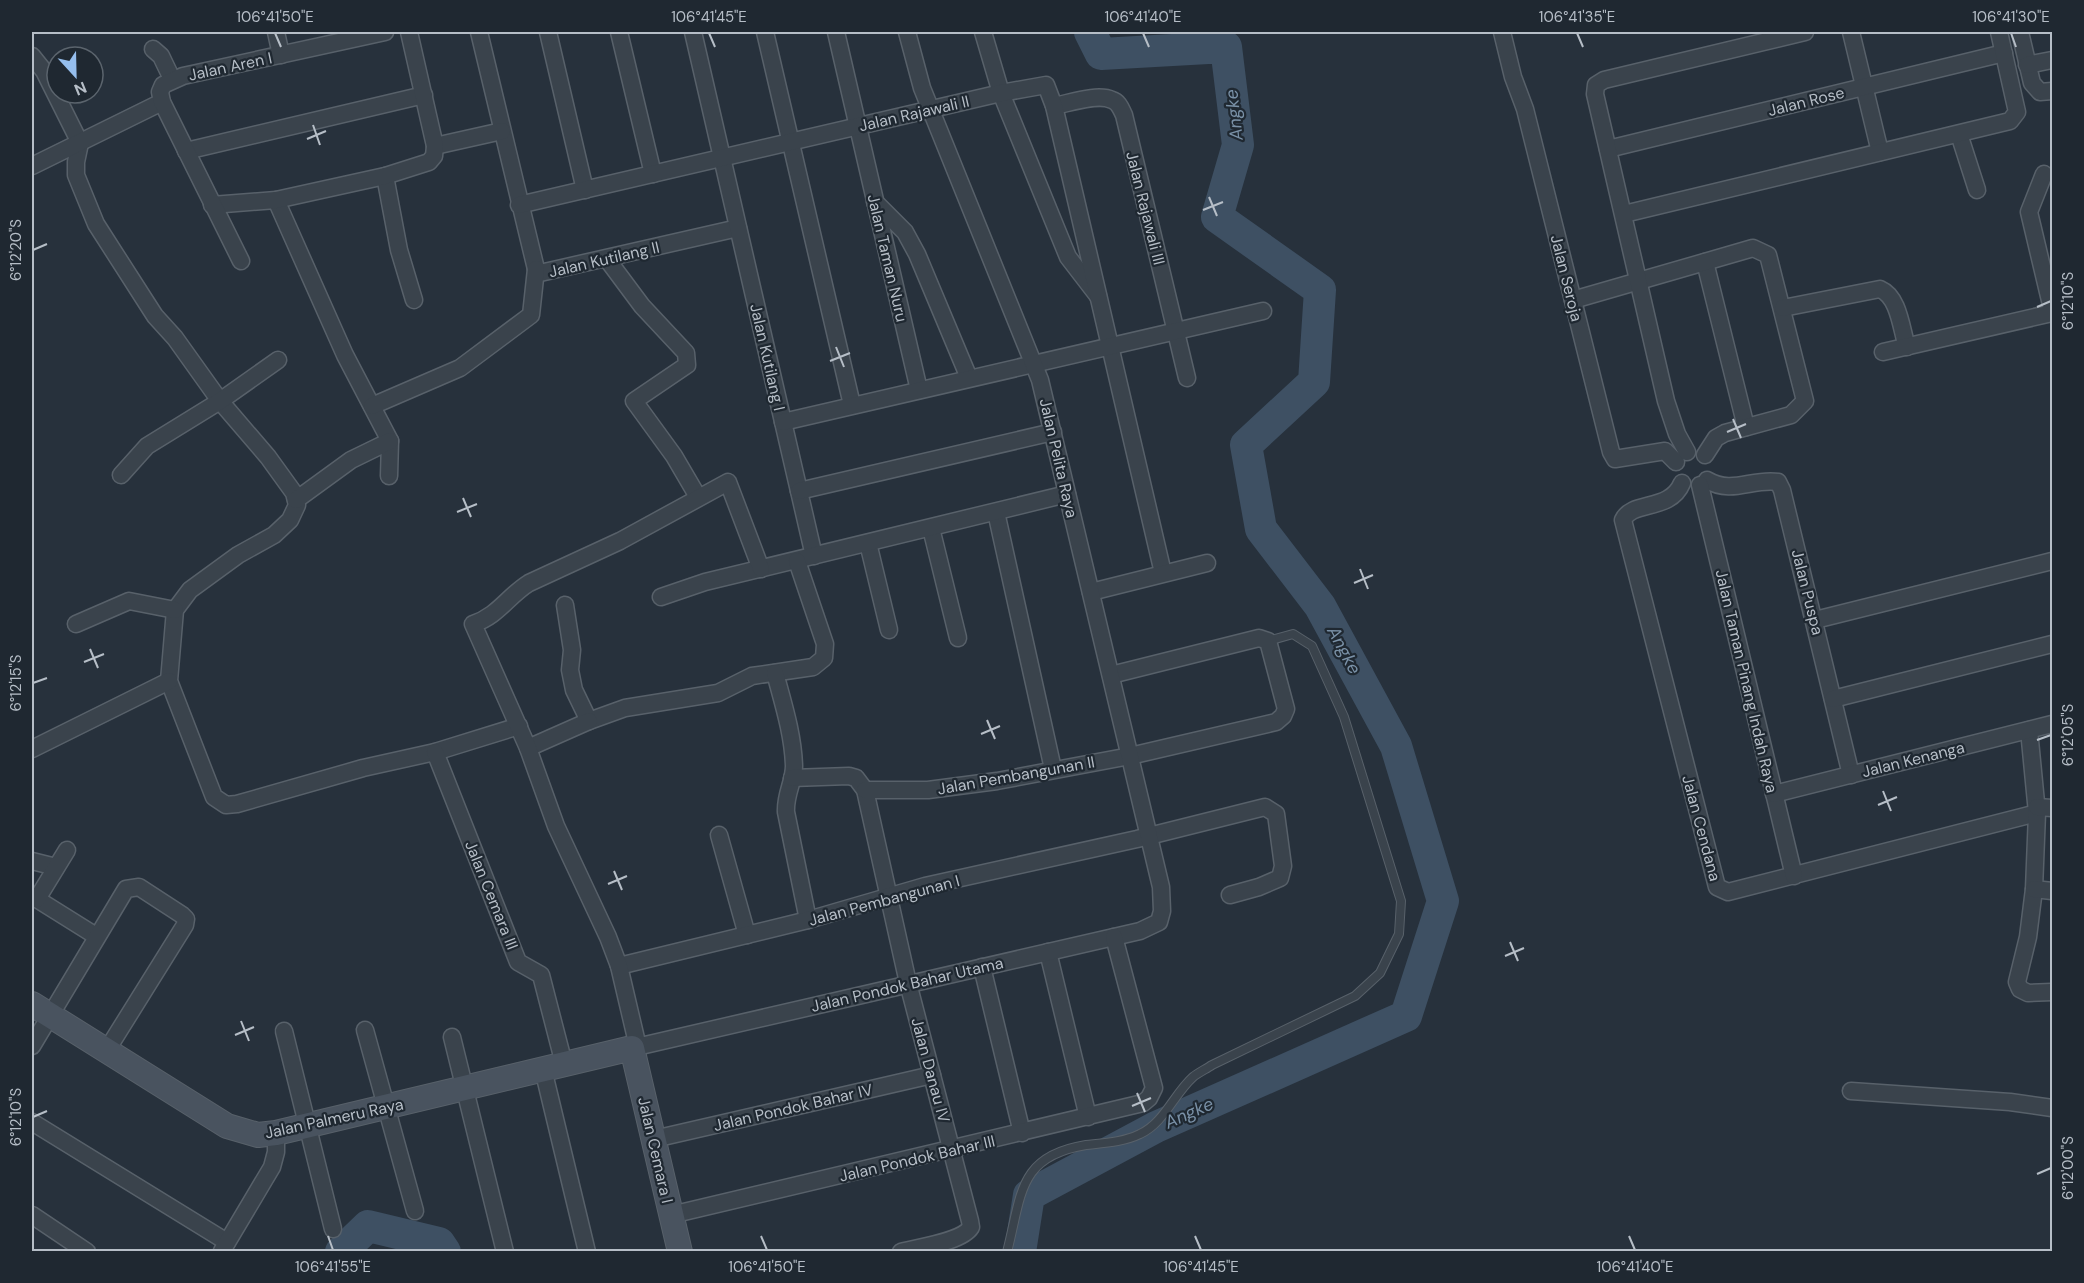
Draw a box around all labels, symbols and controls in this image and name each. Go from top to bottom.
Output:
text: 106°41'50"E [236,7,314,27]
text: 106°41'45"E [671,7,747,27]
text: 106°41'40"E [1104,7,1182,27]
text: 106°41'35"E [1539,7,1615,27]
text: 106°41'30"E [1972,7,2050,27]
north arrow [45,45,105,105]
street label: Jalan Aren I [186,47,274,86]
text: N [71,77,90,100]
street label: Jalan Rose [1766,82,1847,121]
water label: Angke [1219,88,1249,143]
street label: Jalan Rajawali II [857,91,971,136]
street label: Jalan Rajawali III [1121,149,1170,267]
street label: Jalan Taman Nuru [863,192,912,324]
text: 6°12'20"S [6,219,26,281]
street label: Jalan Seroja [1546,233,1587,324]
street label: Jalan Kutilang II [547,237,661,282]
text: 6°12'10"S [2058,272,2078,330]
street label: Jalan Kutilang I [745,302,790,413]
street label: Jalan Pelita Raya [1035,396,1082,520]
street label: Jalan Puspa [1787,547,1828,637]
street label: Jalan Taman Pinang Indah Raya [1711,567,1782,795]
water label: Angke [1321,621,1367,678]
text: 6°12'15"S [6,654,26,711]
text: 6°12'05"S [2058,703,2078,766]
street label: Jalan Kenanga [1860,737,1967,782]
street label: Jalan Pembangunan II [936,751,1096,800]
street label: Jalan Cendana [1677,773,1726,883]
street label: Jalan Cemara III [460,837,523,953]
street label: Jalan Pembangunan I [806,870,962,931]
street label: Jalan Pondok Bahar Utama [809,952,1005,1017]
street label: Jalan Danau IV [906,1015,955,1125]
street label: Jalan Pondok Bahar IV [712,1079,875,1136]
text: 6°12'10"S [6,1088,26,1146]
water label: Angke [1160,1092,1217,1135]
street label: Jalan Palmeru Raya [263,1094,405,1143]
street label: Jalan Cemara I [633,1095,678,1205]
street label: Jalan Pondok Bahar III [837,1130,997,1187]
text: 6°12'00"S [2058,1136,2078,1200]
text: 106°41'55"E [295,1257,371,1277]
text: 106°41'50"E [728,1257,806,1277]
text: 106°41'45"E [1163,1257,1239,1277]
text: 106°41'40"E [1596,1257,1674,1277]

